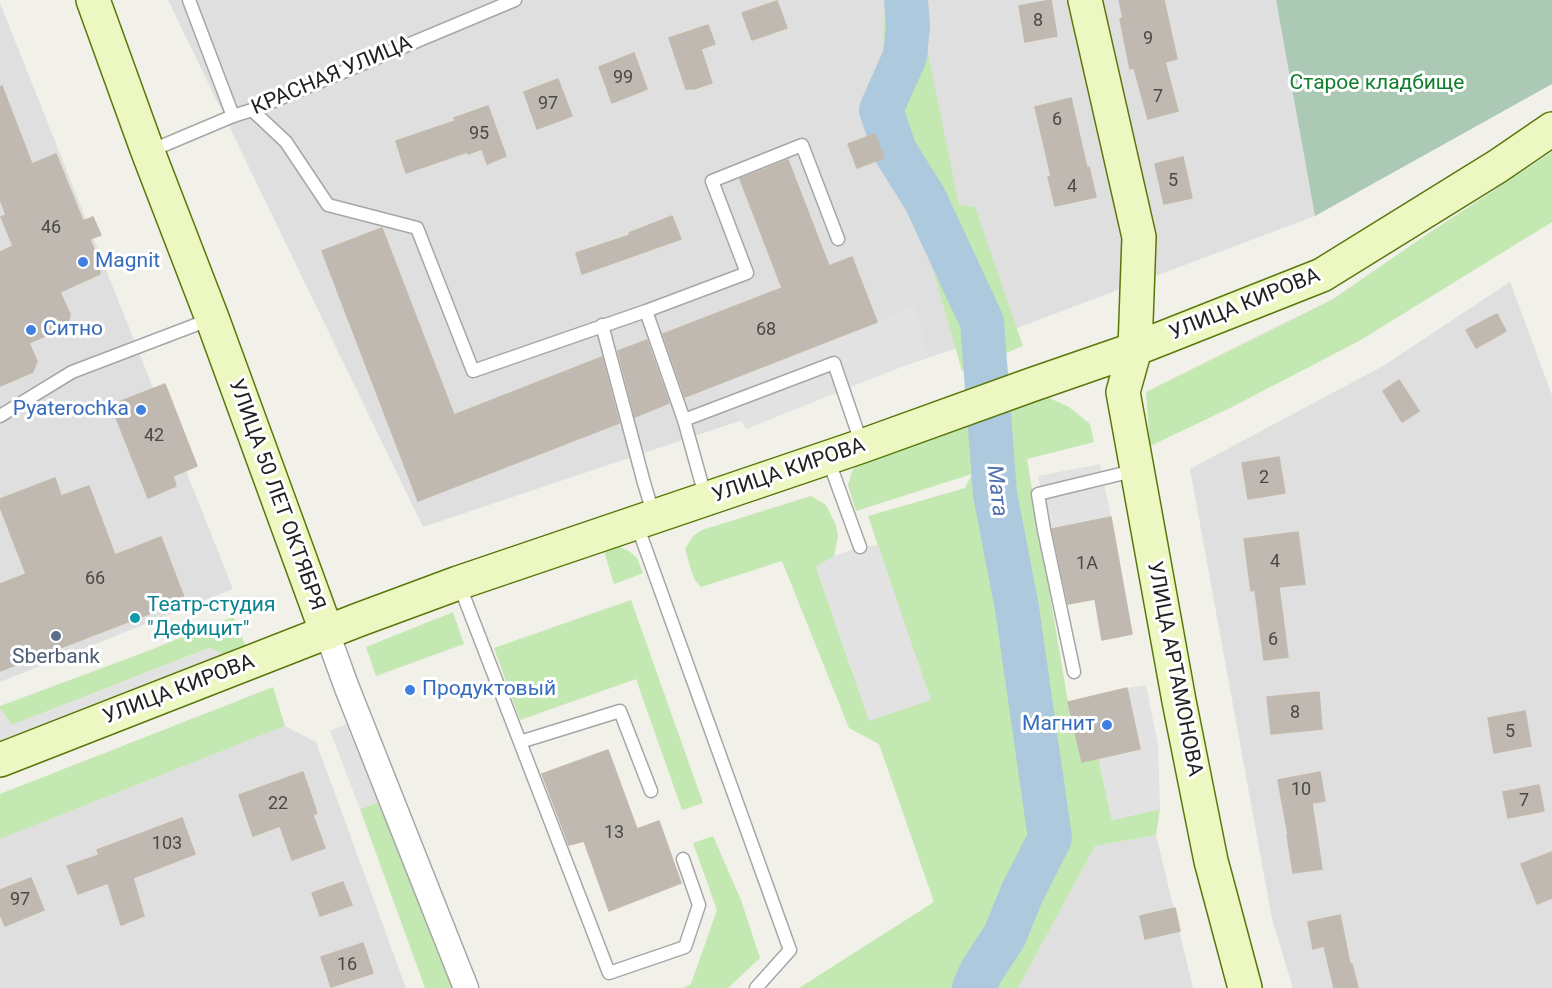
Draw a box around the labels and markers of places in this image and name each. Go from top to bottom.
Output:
place label: Magnit [95,249,160,275]
marker: Magnit [76,255,90,269]
place label: Ситно [43,317,103,343]
marker: Ситно [24,323,38,337]
place label: Pyaterochka [13,397,129,423]
marker: Pyaterochka [134,403,148,417]
place label: Театр-студия "Дефицит" [147,593,275,643]
marker: Театр-студия "Дефицит" [128,611,142,625]
marker: Sberbank [49,629,63,643]
place label: Sberbank [12,645,100,671]
place label: Продуктовый [422,677,556,703]
marker: Продуктовый [403,683,417,697]
place label: Магнит [1022,712,1095,738]
marker: Магнит [1100,718,1114,732]

